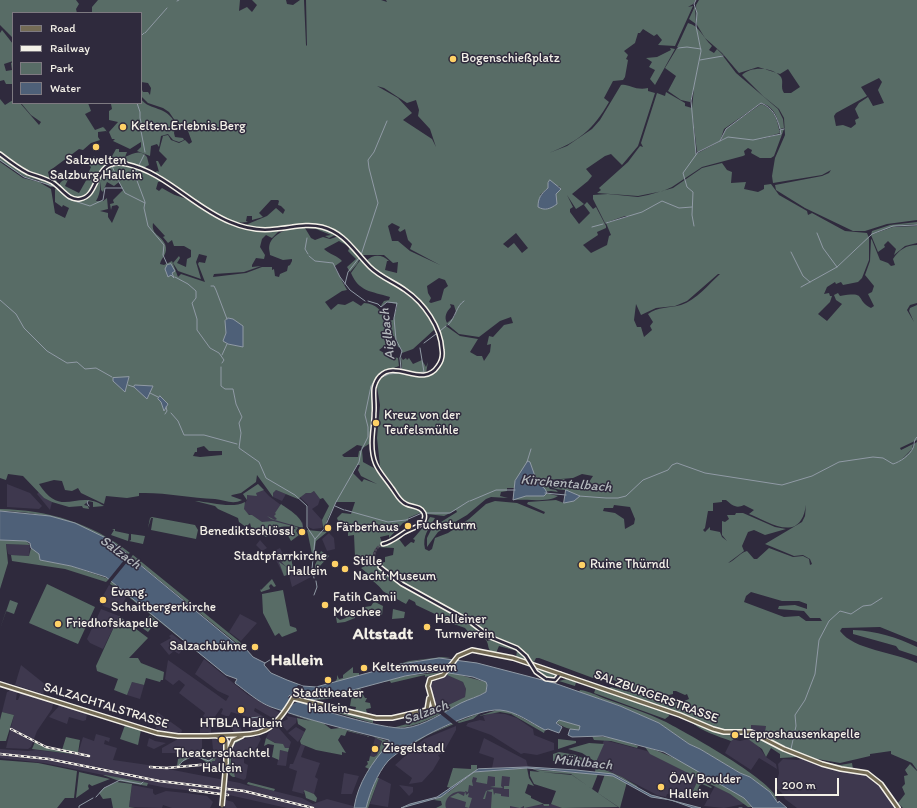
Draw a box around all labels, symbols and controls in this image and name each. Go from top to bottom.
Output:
legend [12,12,142,104]
text: Road [50,21,76,35]
text: Railway [50,41,90,55]
place label: Bogenschießplatz [461,51,560,67]
marker: Bogenschießplatz [448,54,458,64]
text: Park [50,61,74,75]
text: Water [50,81,81,95]
place label: Kelten.Erlebnis.Berg [131,119,246,135]
marker: Kelten.Erlebnis.Berg [118,122,128,132]
marker: Salzwelten Salzburg Hallein [91,142,101,152]
place label: Salzwelten Salzburg Hallein [50,153,142,184]
water label: Aiglbach [377,307,399,361]
place label: Kreuz von der Teufelsmühle [384,408,460,439]
marker: Kreuz von der Teufelsmühle [371,418,381,428]
water label: Kirchentalbach [520,472,612,496]
place label: Fuchsturm [416,518,476,534]
place label: Färberhaus [336,520,399,536]
marker: Fuchsturm [403,521,413,531]
marker: Färberhaus [323,523,333,533]
place label: Benediktschlössl [199,524,294,540]
marker: Benediktschlössl [297,527,307,537]
water label: Salzach [96,533,144,573]
place label: Stadtpfarrkirche Hallein [234,549,327,580]
place label: Stille Nacht Museum [353,554,436,585]
place label: Ruine Thürndl [590,557,670,573]
marker: Stadtpfarrkirche Hallein [330,559,340,569]
marker: Ruine Thürndl [577,560,587,570]
marker: Stille Nacht Museum [340,564,350,574]
place label: Evang. Schaitbergerkirche [111,585,216,616]
place label: Fatih Camii Moschee [333,590,396,621]
marker: Evang. Schaitbergerkirche [98,595,108,605]
marker: Fatih Camii Moschee [320,600,330,610]
place label: Halleiner Turnverein [435,612,495,643]
place label: Friedhofskapelle [66,616,159,632]
marker: Friedhofskapelle [53,619,63,629]
marker: Halleiner Turnverein [422,622,432,632]
district label: Altstadt [353,625,413,645]
place label: Salzachbühne [169,639,247,655]
marker: Salzachbühne [250,642,260,652]
district label: Hallein [271,651,323,671]
place label: Keltenmuseum [372,660,457,676]
marker: Keltenmuseum [359,663,369,673]
street label: SALZBURGERSTRASSE [592,667,720,727]
marker: Stadttheater Hallein [323,675,333,685]
street label: SALZACHTALSTRASSE [42,680,170,732]
place label: Stadttheater Hallein [292,686,364,717]
water label: Salzach [401,697,451,729]
marker: HTBLA Hallein [236,705,246,715]
place label: HTBLA Hallein [200,716,282,732]
place label: Leproshausenkapelle [743,727,860,743]
marker: Leproshausenkapelle [730,730,740,740]
marker: Theaterschachtel Hallein [217,735,227,745]
place label: Ziegelstadl [383,741,445,757]
marker: Ziegelstadl [370,744,380,754]
place label: Theaterschachtel Hallein [174,746,270,777]
water label: Mühlbach [553,752,613,774]
scale bar [777,770,841,796]
place label: ÖAV Boulder Hallein [669,772,741,803]
text: 200 m [782,778,816,792]
marker: ÖAV Boulder Hallein [656,782,666,792]

